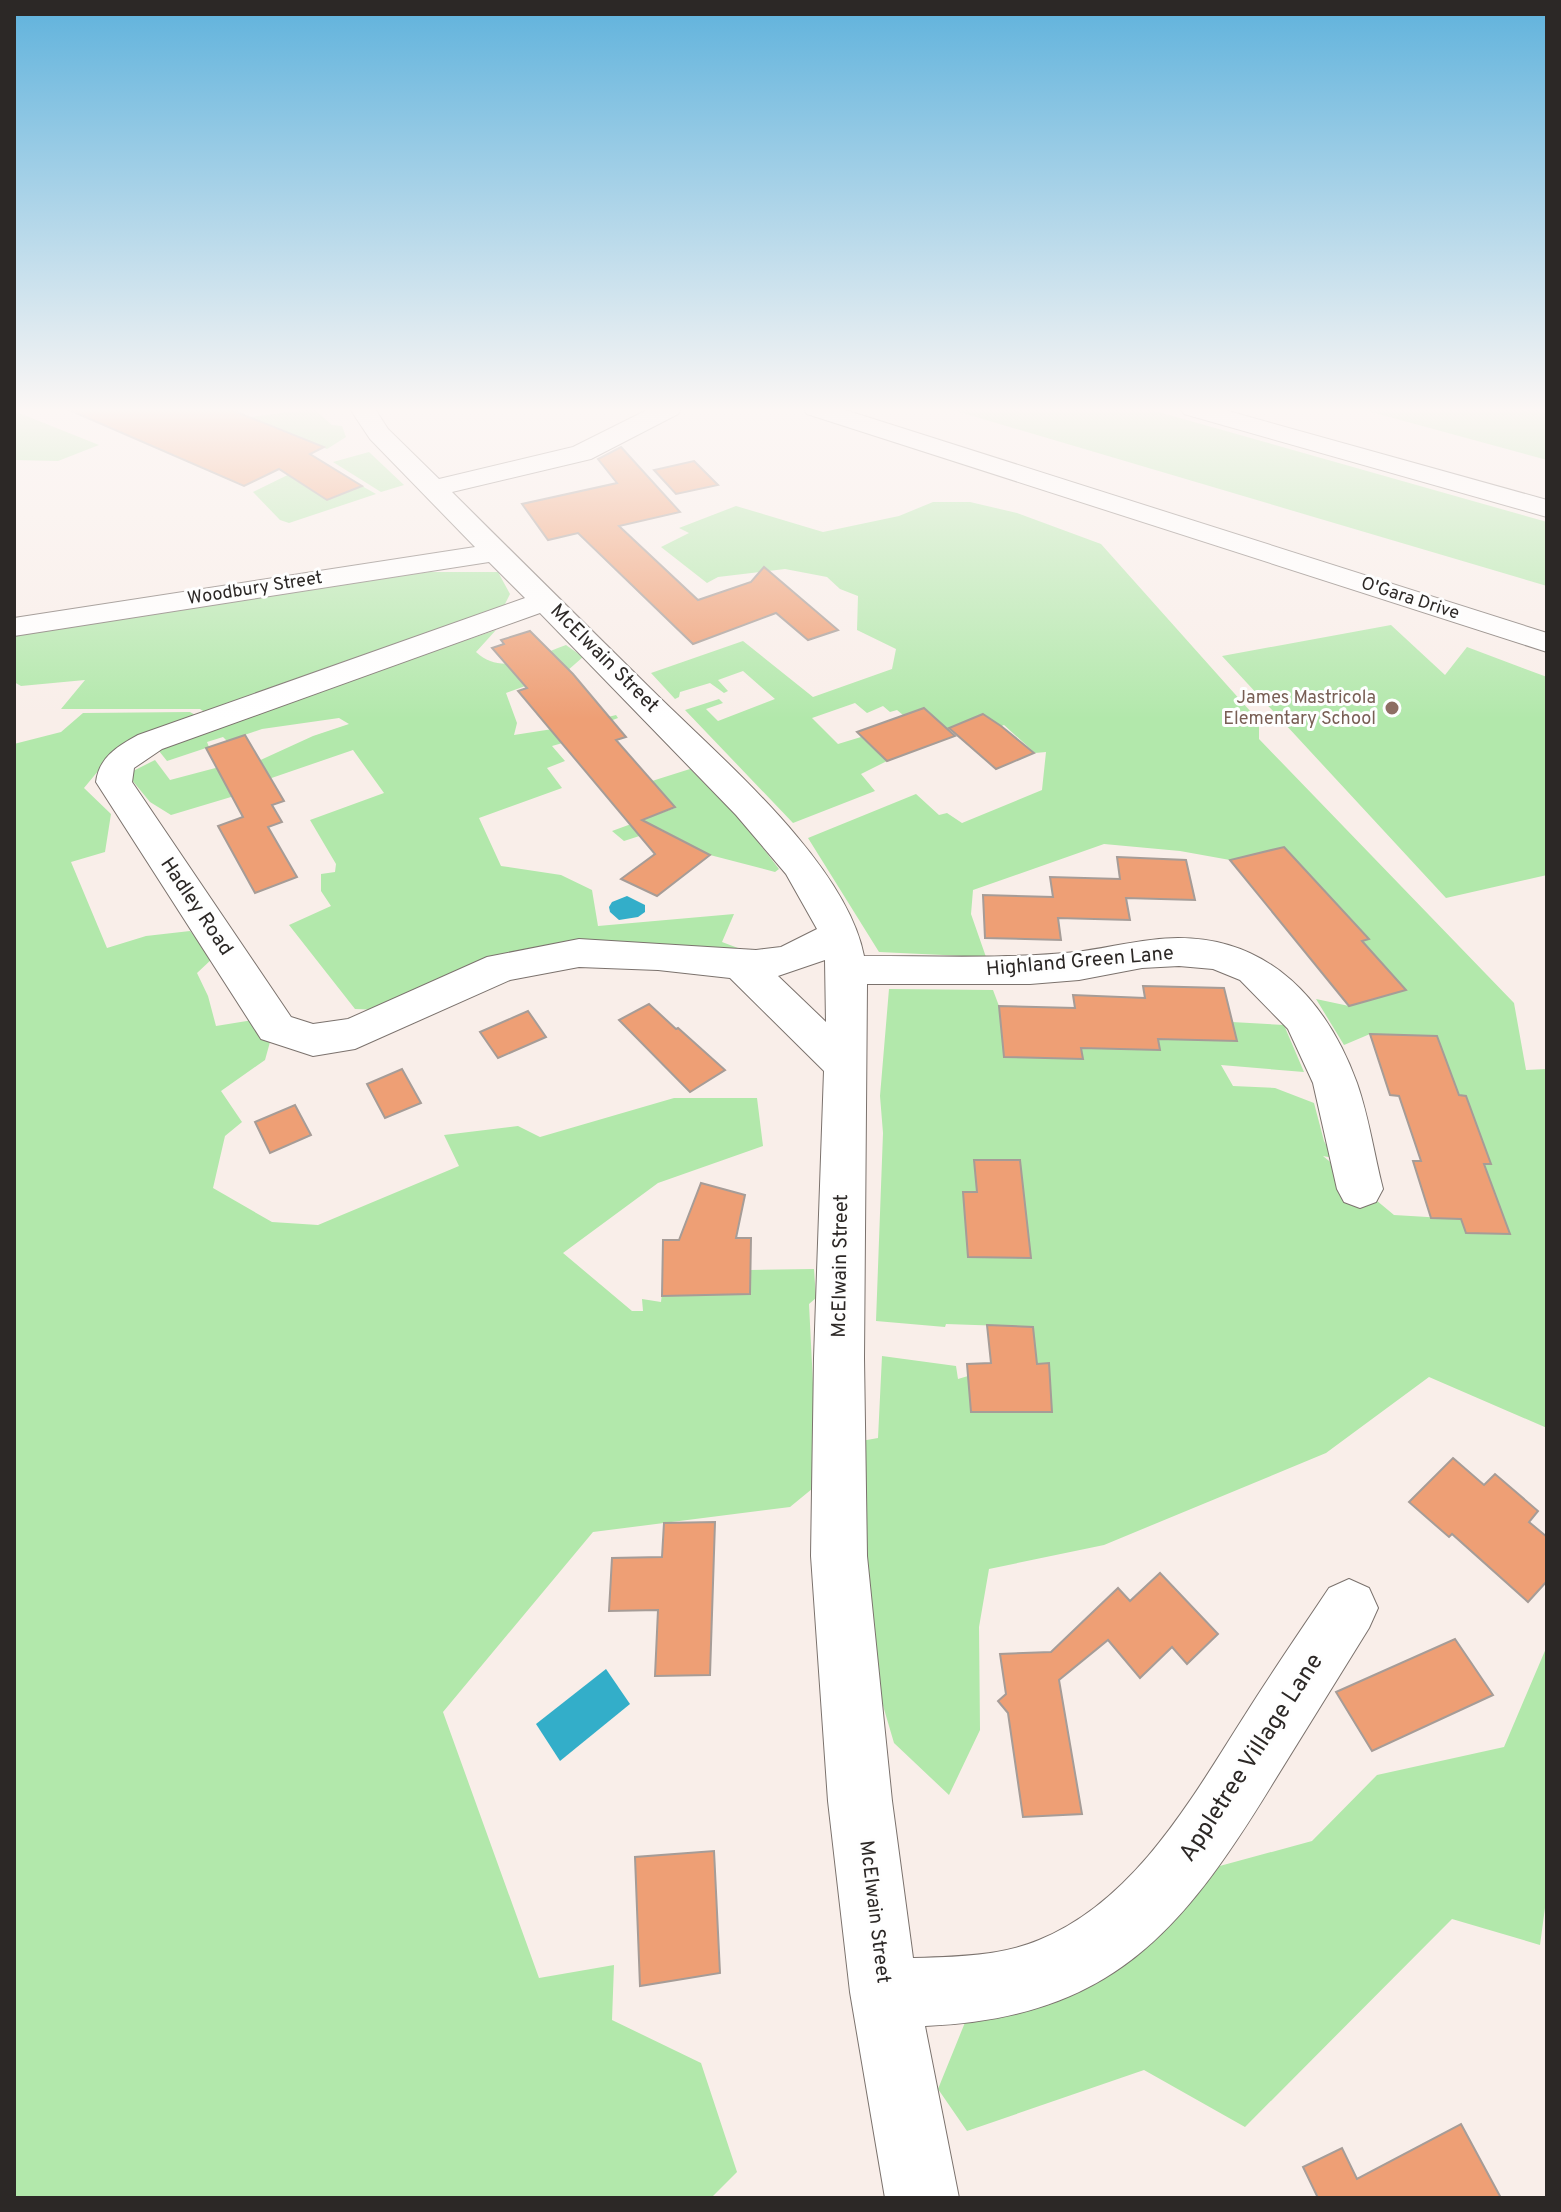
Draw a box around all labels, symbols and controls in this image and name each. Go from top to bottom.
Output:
street label: Woodbury Street [186,567,324,611]
street label: O'Gara Drive [1358,572,1462,626]
street label: McElwain Street [544,599,664,719]
place label: James Mastricola Elementary School [1223,687,1376,731]
marker: James Mastricola Elementary School [1383,699,1401,717]
street label: Hadley Road [154,853,238,961]
street label: Highland Green Lane [985,941,1175,983]
street label: McElwain Street [827,1194,855,1338]
street label: Appletree Village Lane [1173,1648,1331,1868]
street label: McElwain Street [852,1839,896,1985]

